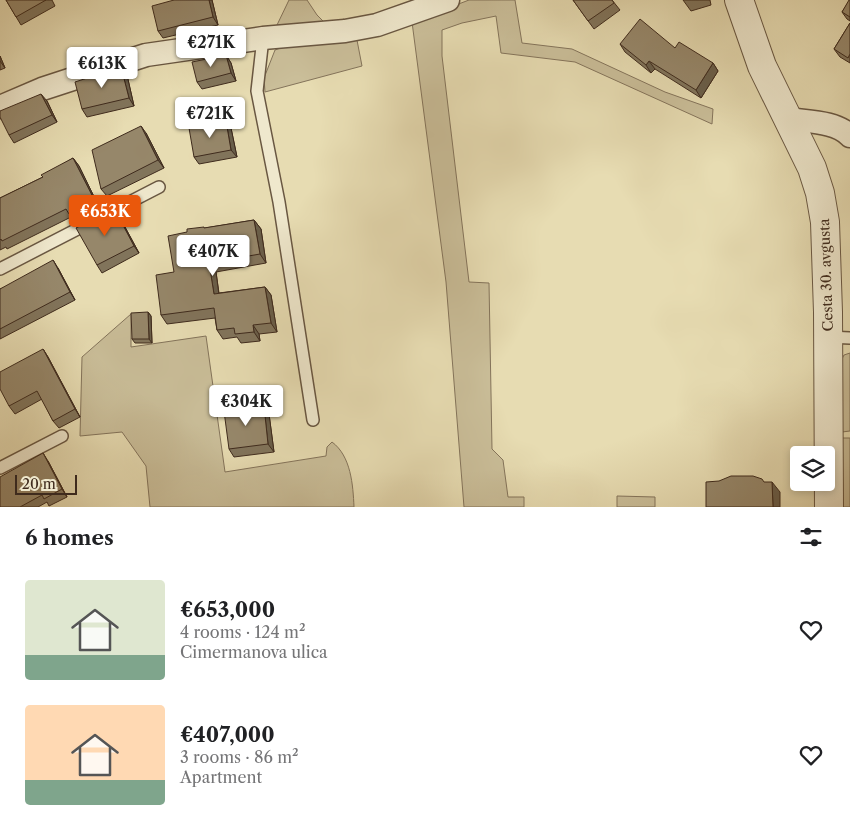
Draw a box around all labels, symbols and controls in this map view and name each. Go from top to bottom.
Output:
pin: €271K [176,26,246,68]
text: €271K [187,32,235,52]
pin: €613K [67,46,137,89]
text: €613K [78,53,126,73]
pin: €721K [175,96,245,139]
text: €721K [186,103,234,123]
pin: €653K [70,194,140,237]
text: €653K [80,201,130,221]
street label: Cesta 30. avgusta [815,218,837,332]
pin: €407K [178,234,248,277]
text: €407K [188,241,238,261]
pin: €304K [211,384,281,427]
text: €304K [220,391,272,411]
map controls [790,446,835,491]
button: layers [790,446,835,491]
scale bar [15,472,78,495]
text: 20 m [22,475,56,493]
icon: filters [797,523,825,551]
text: 6 homes [25,525,114,550]
text: €653,000 [180,597,275,622]
icon: home [65,600,125,660]
icon: heart [797,616,825,644]
text: 4 rooms · 124 m² [180,622,305,642]
text: Cimermanova ulica [180,642,328,662]
text: €407,000 [180,722,275,747]
icon: home [65,725,125,785]
icon: heart [797,741,825,769]
text: 3 rooms · 86 m² [180,747,299,767]
text: Apartment [180,767,262,787]

